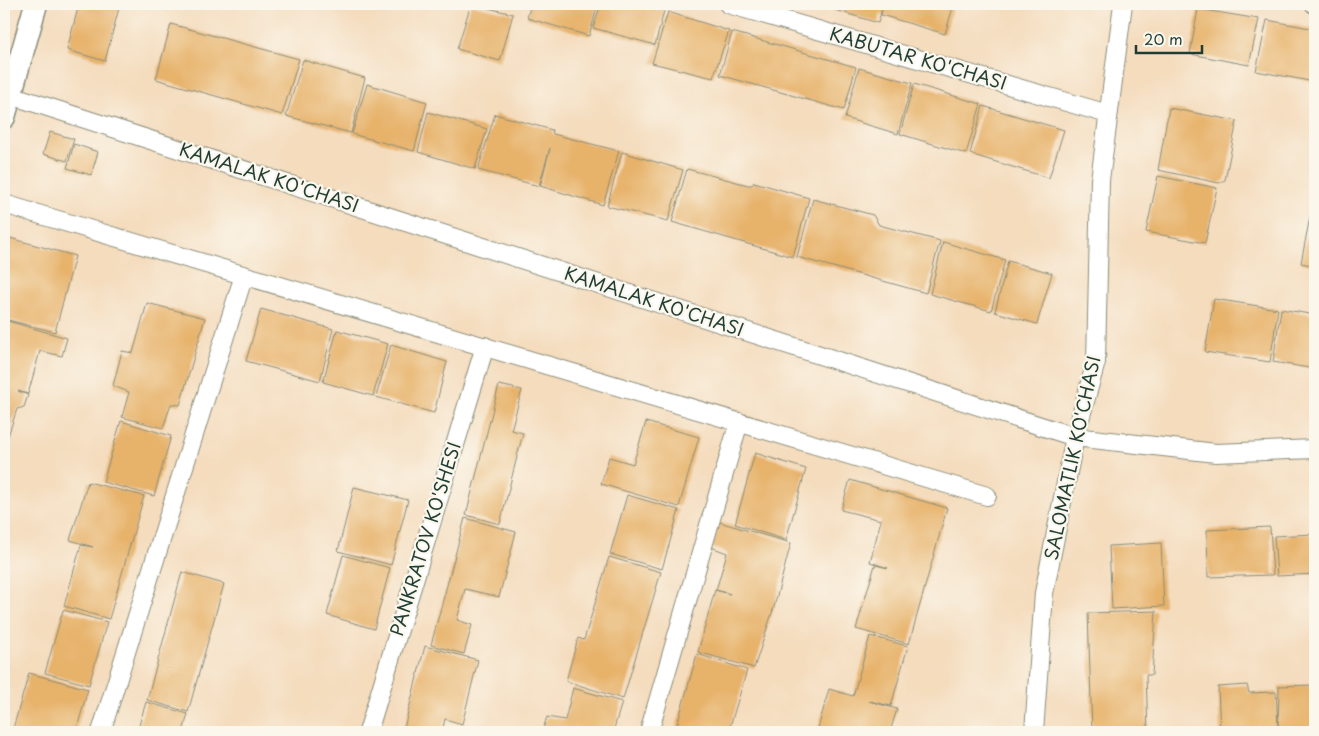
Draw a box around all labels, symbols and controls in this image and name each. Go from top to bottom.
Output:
street label: KABUTAR KO'CHASI [826,19,1010,96]
scale bar [1136,22,1203,54]
text: 20 m [1144,27,1183,50]
street label: KAMALAK KO'CHASI [176,135,363,218]
street label: KAMALAK KO'CHASI [561,259,748,342]
street label: SALOMATLIK KO'CHASI [1037,353,1106,562]
street label: PANKRATOV KO'SHESI [382,438,467,639]

